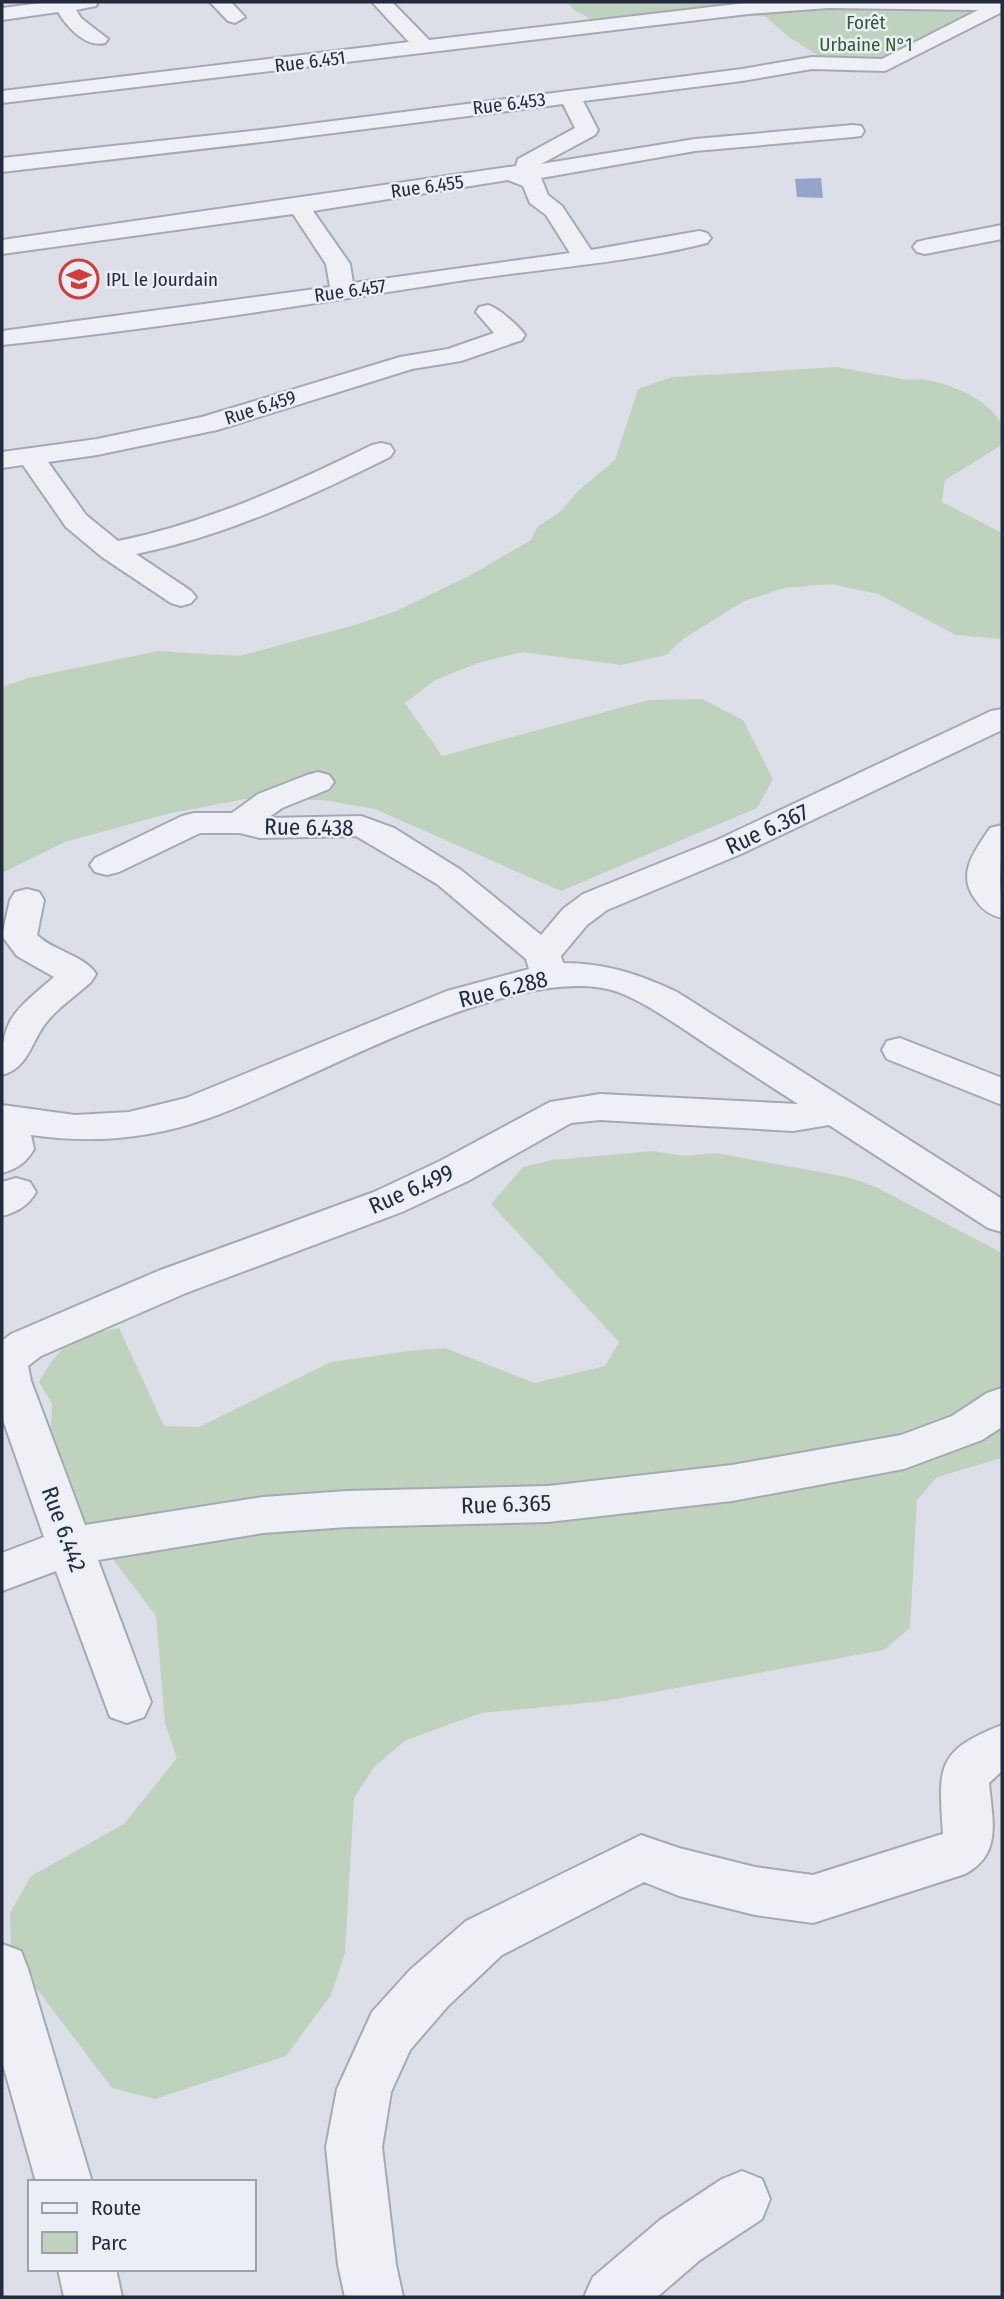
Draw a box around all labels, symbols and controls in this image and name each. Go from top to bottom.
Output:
park label: Forêt Urbaine N°1 [819,11,913,56]
street label: Rue 6.451 [273,46,347,77]
street label: Rue 6.453 [471,88,547,119]
street label: Rue 6.455 [389,170,465,203]
school or university icon: IPL le Jourdain [58,258,100,300]
place label: IPL le Jourdain [106,268,218,291]
street label: Rue 6.457 [313,274,388,307]
street label: Rue 6.459 [222,385,299,430]
street label: Rue 6.367 [721,798,813,860]
street label: Rue 6.438 [264,812,354,842]
street label: Rue 6.288 [456,964,550,1014]
street label: Rue 6.499 [364,1158,458,1220]
street label: Rue 6.442 [36,1482,92,1576]
street label: Rue 6.365 [461,1488,551,1520]
legend [28,2180,256,2271]
text: Route [91,2195,141,2221]
text: Parc [91,2230,127,2256]

